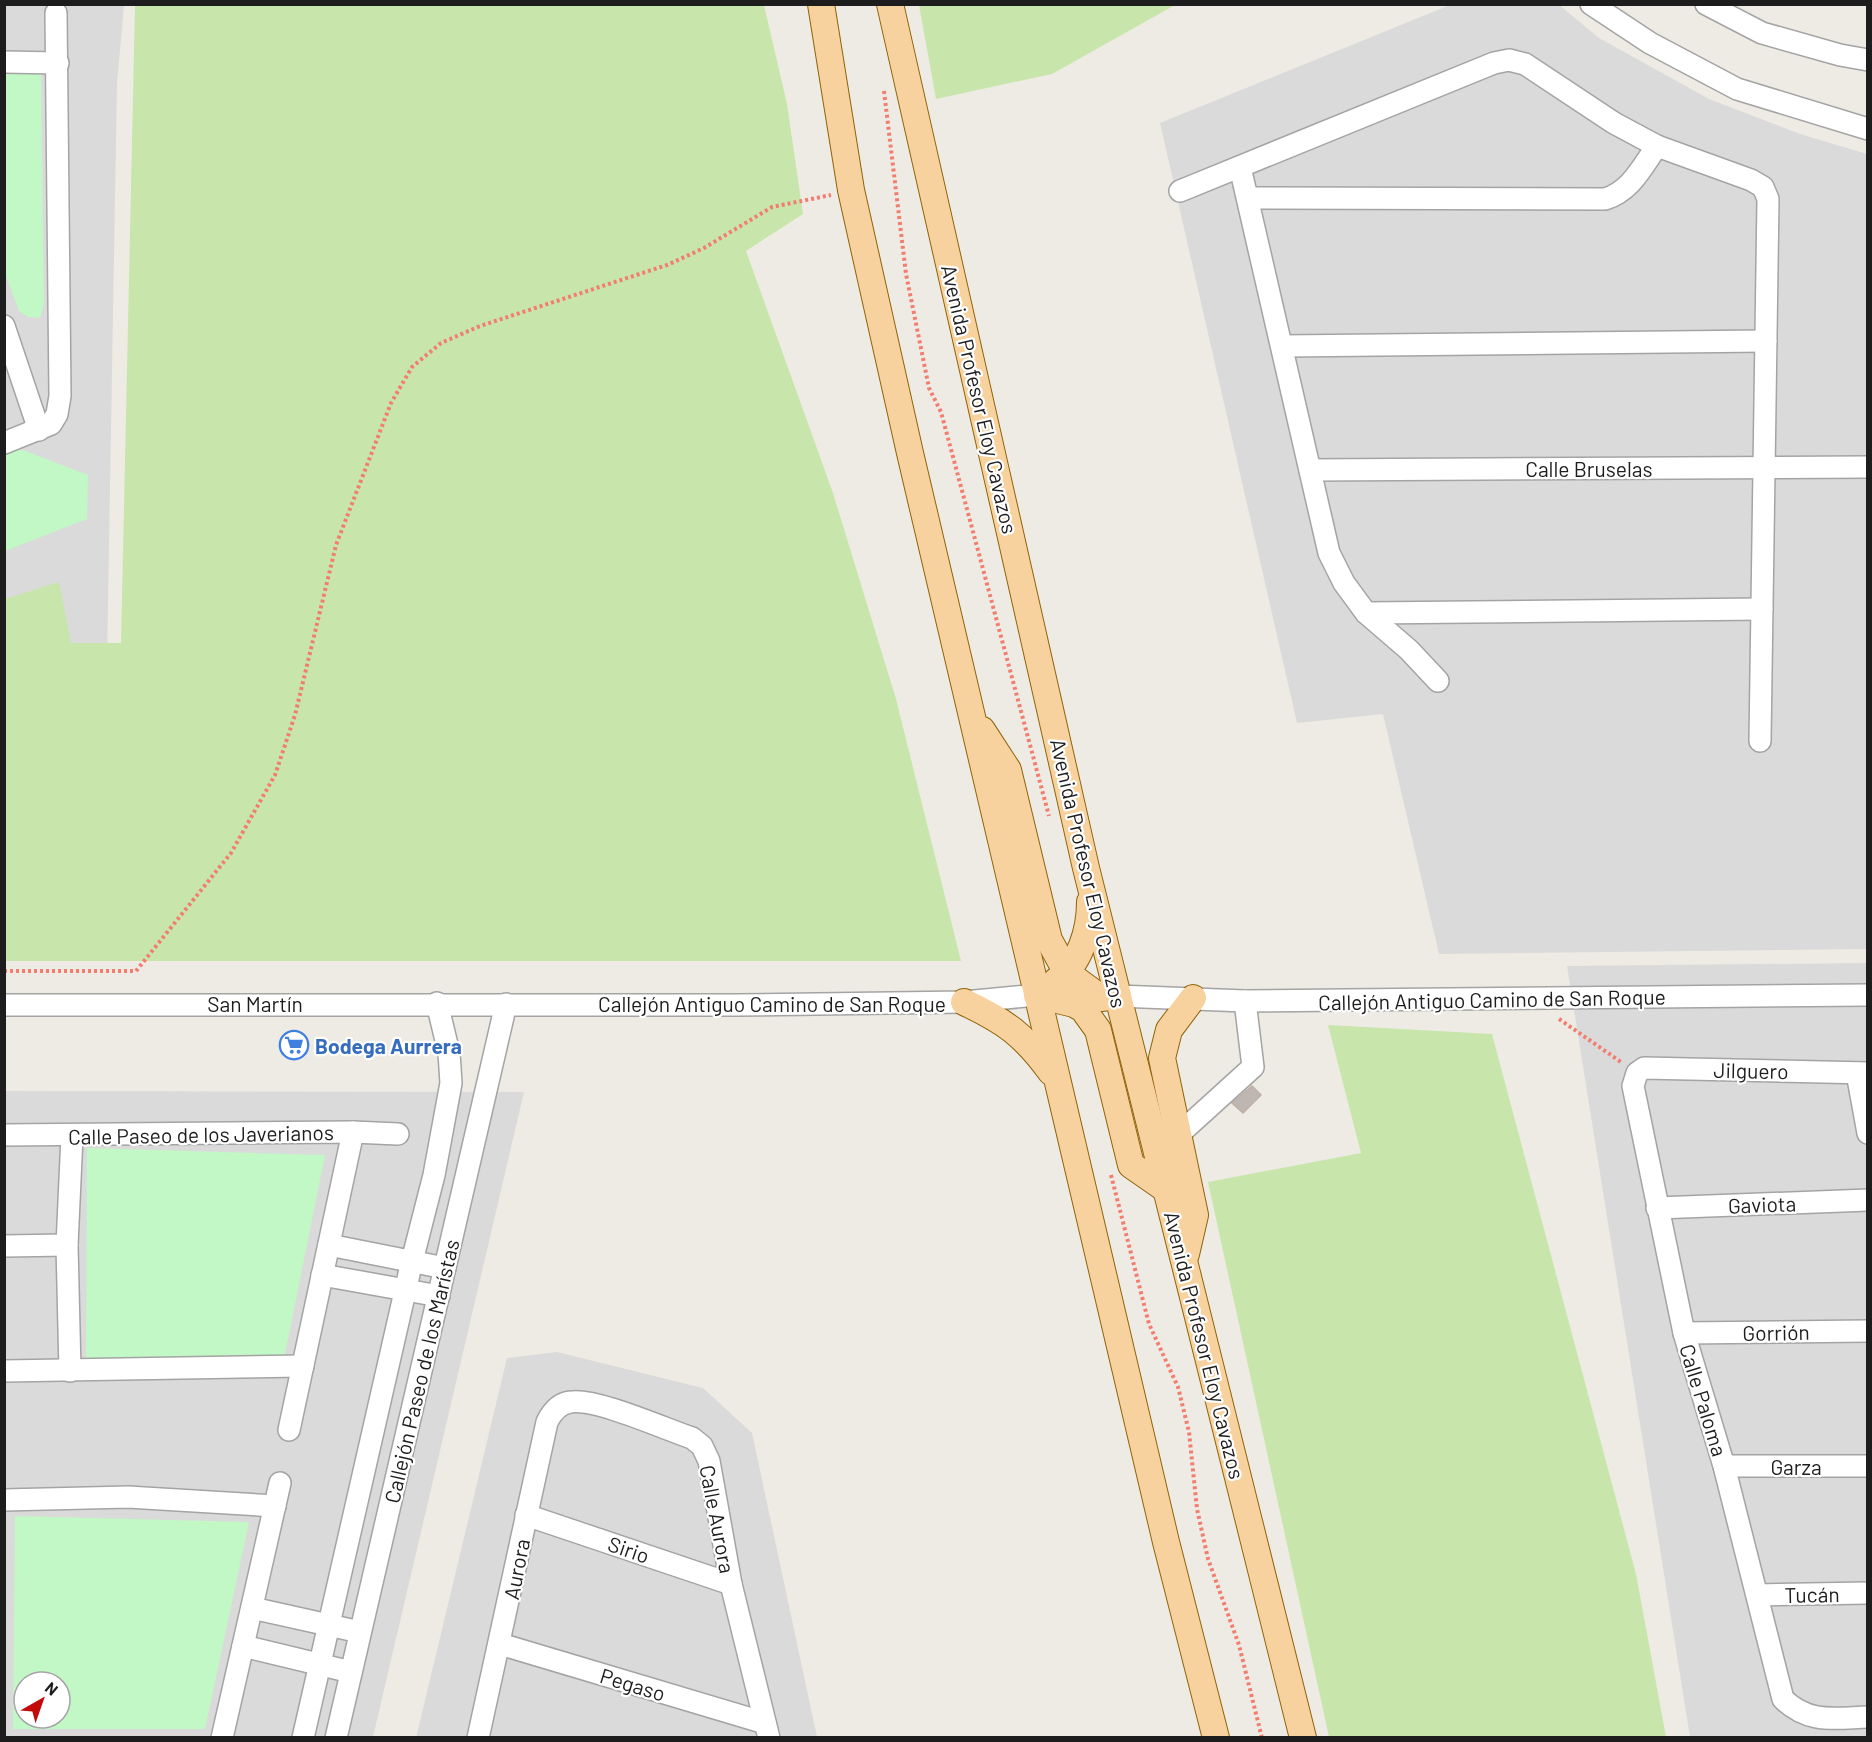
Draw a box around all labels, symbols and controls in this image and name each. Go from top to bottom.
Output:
street label: Avenida Profesor Eloy Cavazos [937,262,1023,536]
street label: Calle Bruselas [1525,456,1653,481]
street label: Avenida Profesor Eloy Cavazos [1046,736,1132,1010]
street label: Callejón Antiguo Camino de San Roque [1318,983,1666,1015]
street label: San Martín [207,991,303,1016]
street label: Callejón Antiguo Camino de San Roque [598,991,946,1016]
supermarket icon: Bodega Aurrera [278,1029,310,1061]
place label: Bodega Aurrera [315,1033,462,1058]
street label: Jilguero [1713,1057,1789,1083]
street label: Calle Paseo de los Javerianos [68,1119,334,1149]
street label: Gaviota [1727,1190,1797,1218]
street label: Avenida Profesor Eloy Cavazos [1160,1208,1250,1482]
street label: Callejón Paseo de los Marístas [378,1237,464,1505]
street label: Gorrión [1742,1319,1810,1345]
street label: Calle Paloma [1675,1341,1733,1459]
street label: Garza [1770,1454,1822,1479]
street label: Calle Aurora [695,1463,741,1575]
street label: Sirio [605,1530,653,1568]
street label: Aurora [498,1537,534,1601]
street label: Tucán [1784,1581,1840,1607]
street label: Pegaso [597,1662,669,1706]
north arrow [12,1670,72,1730]
text: N [42,1677,62,1699]

